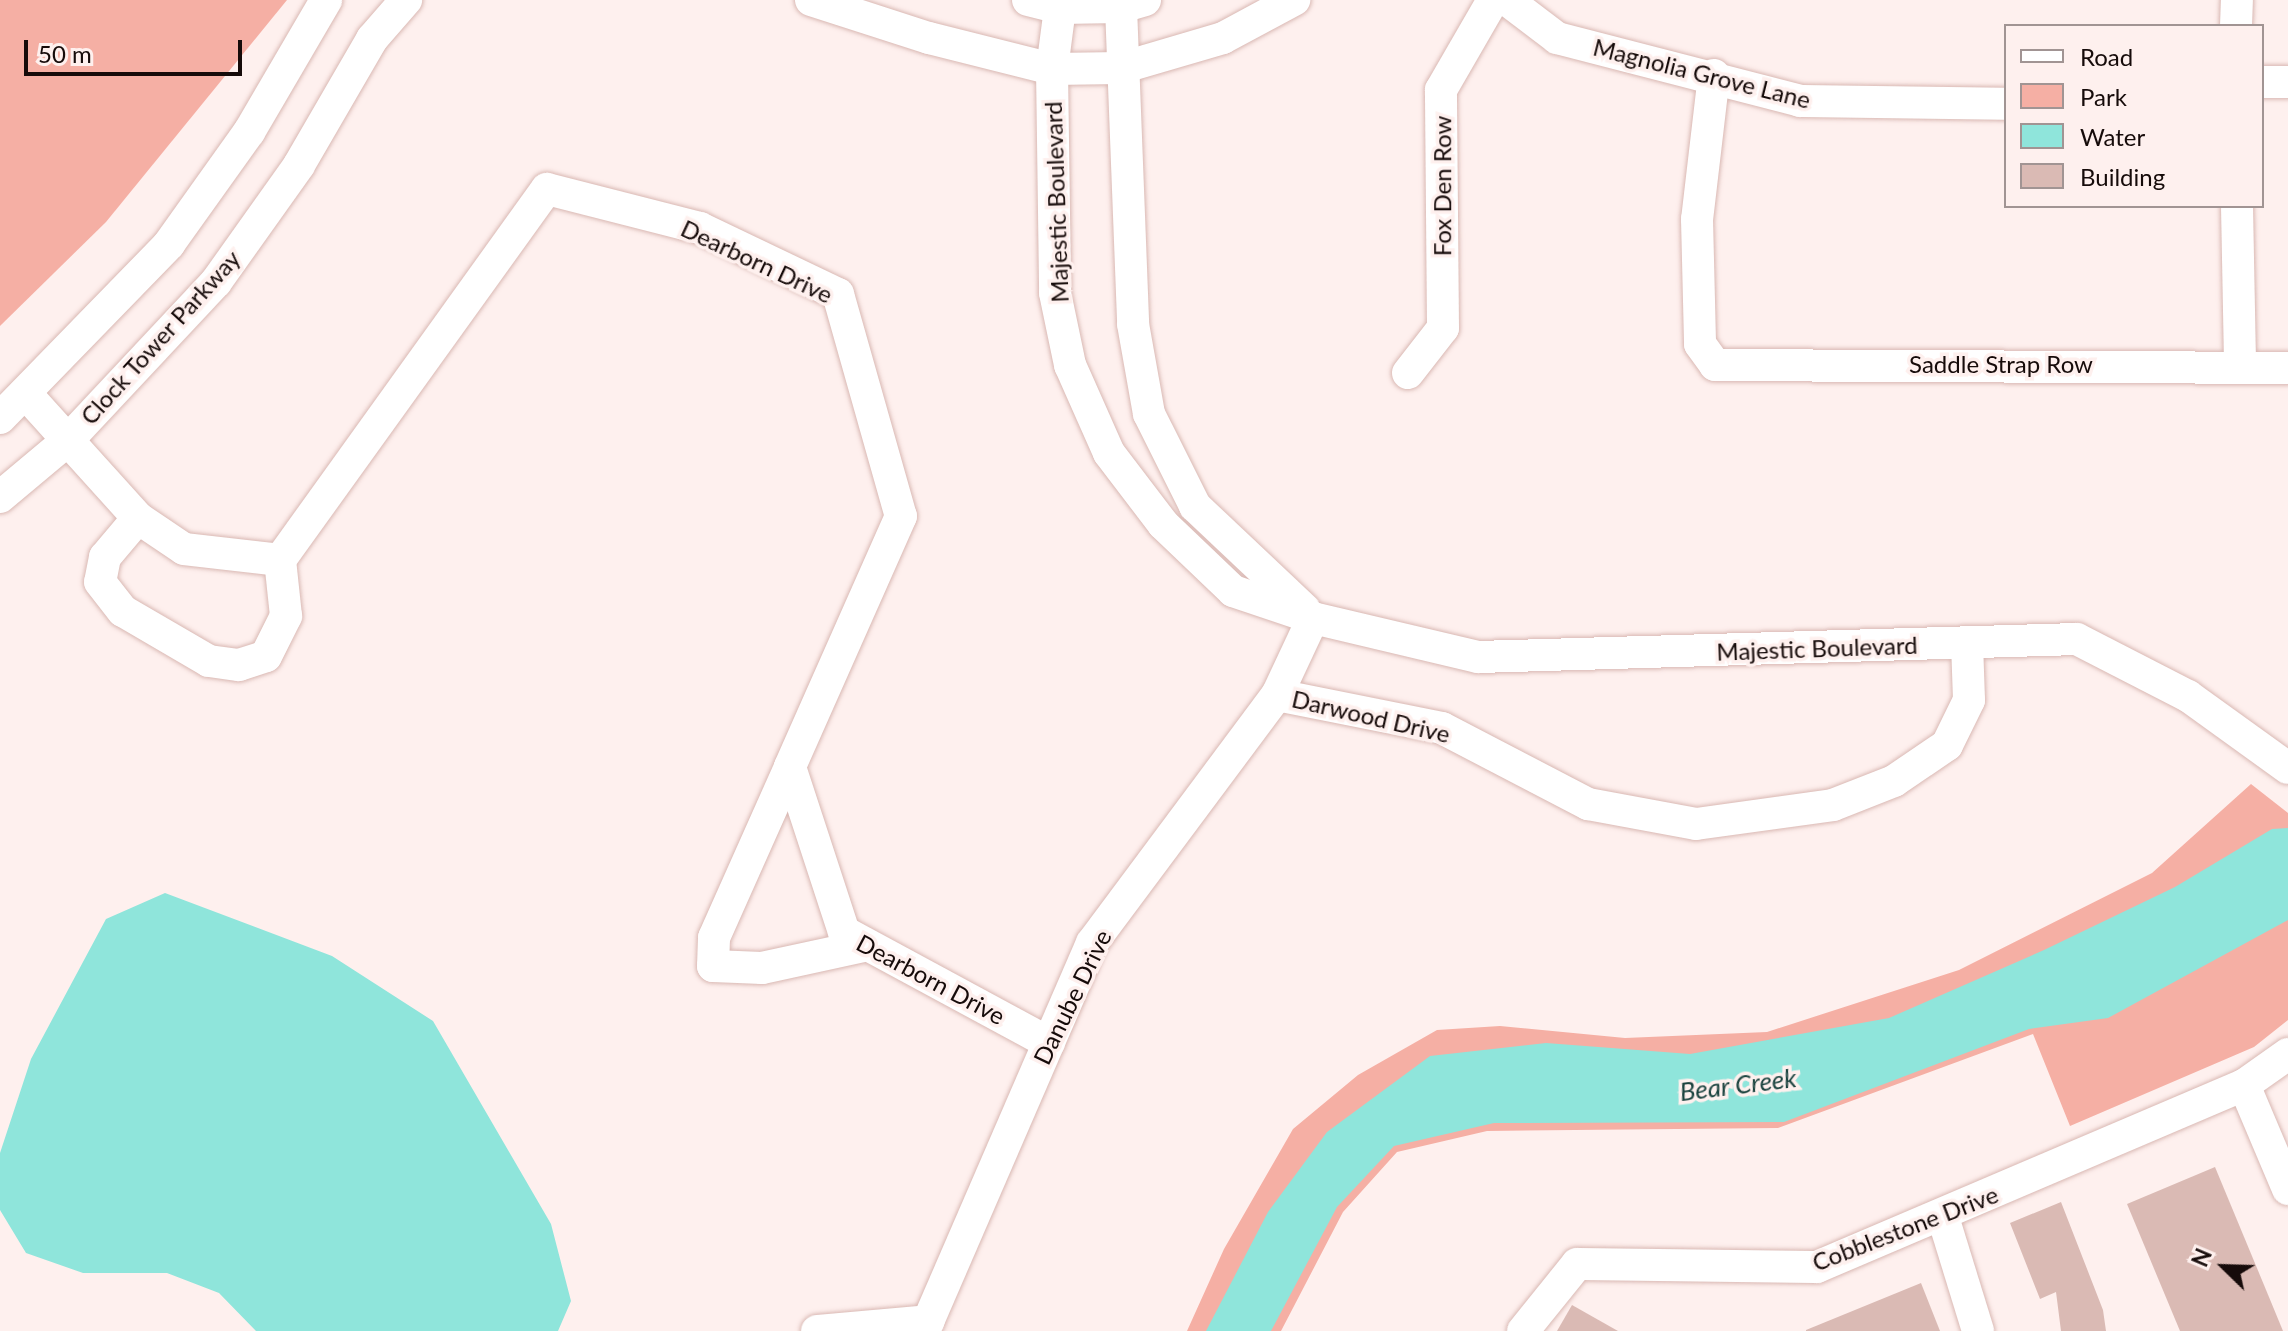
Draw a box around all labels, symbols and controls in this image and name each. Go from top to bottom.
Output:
scale bar [28,24,246,74]
legend [2004,24,2264,208]
street label: Magnolia Grove Lane [1590,32,1814,114]
text: 50 m [38,39,92,68]
text: Road [2080,42,2133,71]
text: Park [2080,82,2127,111]
street label: Majestic Boulevard [1038,101,1074,303]
street label: Fox Den Row [1428,116,1456,256]
text: Water [2080,122,2145,151]
text: Building [2080,162,2165,191]
street label: Dearborn Drive [677,213,837,309]
street label: Clock Tower Parkway [74,244,246,430]
street label: Saddle Strap Row [1909,350,2093,378]
street label: Majestic Boulevard [1716,630,1918,666]
street label: Darwood Drive [1289,684,1453,748]
street label: Danube Drive [1027,925,1117,1069]
street label: Dearborn Drive [852,928,1010,1030]
water label: Bear Creek [1678,1062,1798,1108]
street label: Cobblestone Drive [1808,1179,2002,1277]
north arrow [2184,1227,2264,1307]
text: N [2186,1244,2217,1271]

